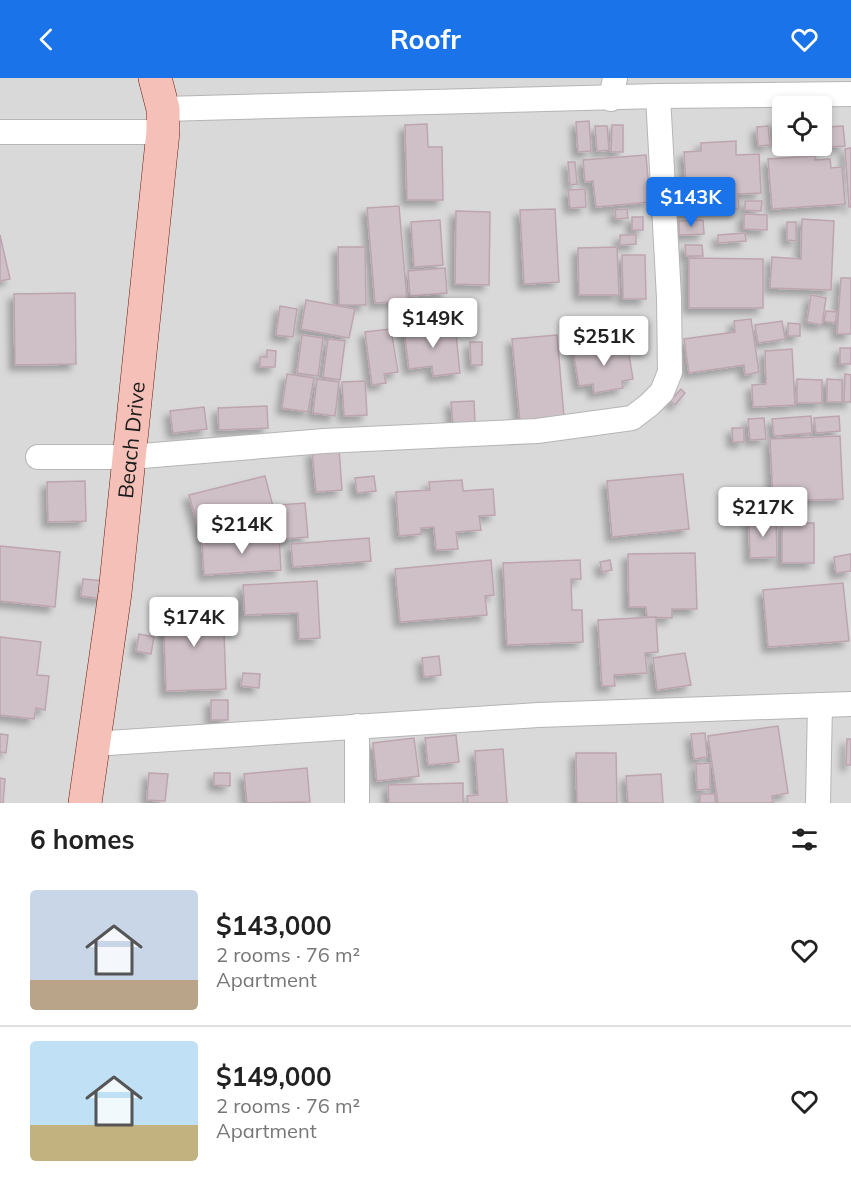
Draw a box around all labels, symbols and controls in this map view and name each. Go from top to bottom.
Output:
text: Roofr [390,22,461,56]
icon: back [30,23,63,56]
icon: heart [788,23,821,56]
map controls [772,96,832,156]
button: locate [772,96,832,156]
pin: $143K [649,177,733,228]
text: $143K [660,184,722,209]
pin: $149K [391,298,475,349]
text: $149K [402,305,464,330]
pin: $251K [562,316,646,367]
text: $251K [573,323,635,348]
street label: Beach Drive [112,380,150,500]
pin: $217K [721,487,805,538]
text: $217K [732,494,794,519]
pin: $214K [200,504,284,555]
text: $214K [211,511,273,536]
pin: $174K [152,597,236,648]
text: $174K [163,604,225,629]
text: 6 homes [30,823,134,856]
icon: filters [788,823,821,856]
text: $143,000 [216,909,332,942]
icon: home [78,914,150,986]
icon: heart [788,934,821,967]
text: 2 rooms · 76 m² [216,942,360,967]
text: Apartment [216,967,317,992]
text: $149,000 [216,1060,332,1093]
icon: home [78,1065,150,1137]
icon: heart [788,1085,821,1118]
text: 2 rooms · 76 m² [216,1093,360,1118]
text: Apartment [216,1118,317,1143]

